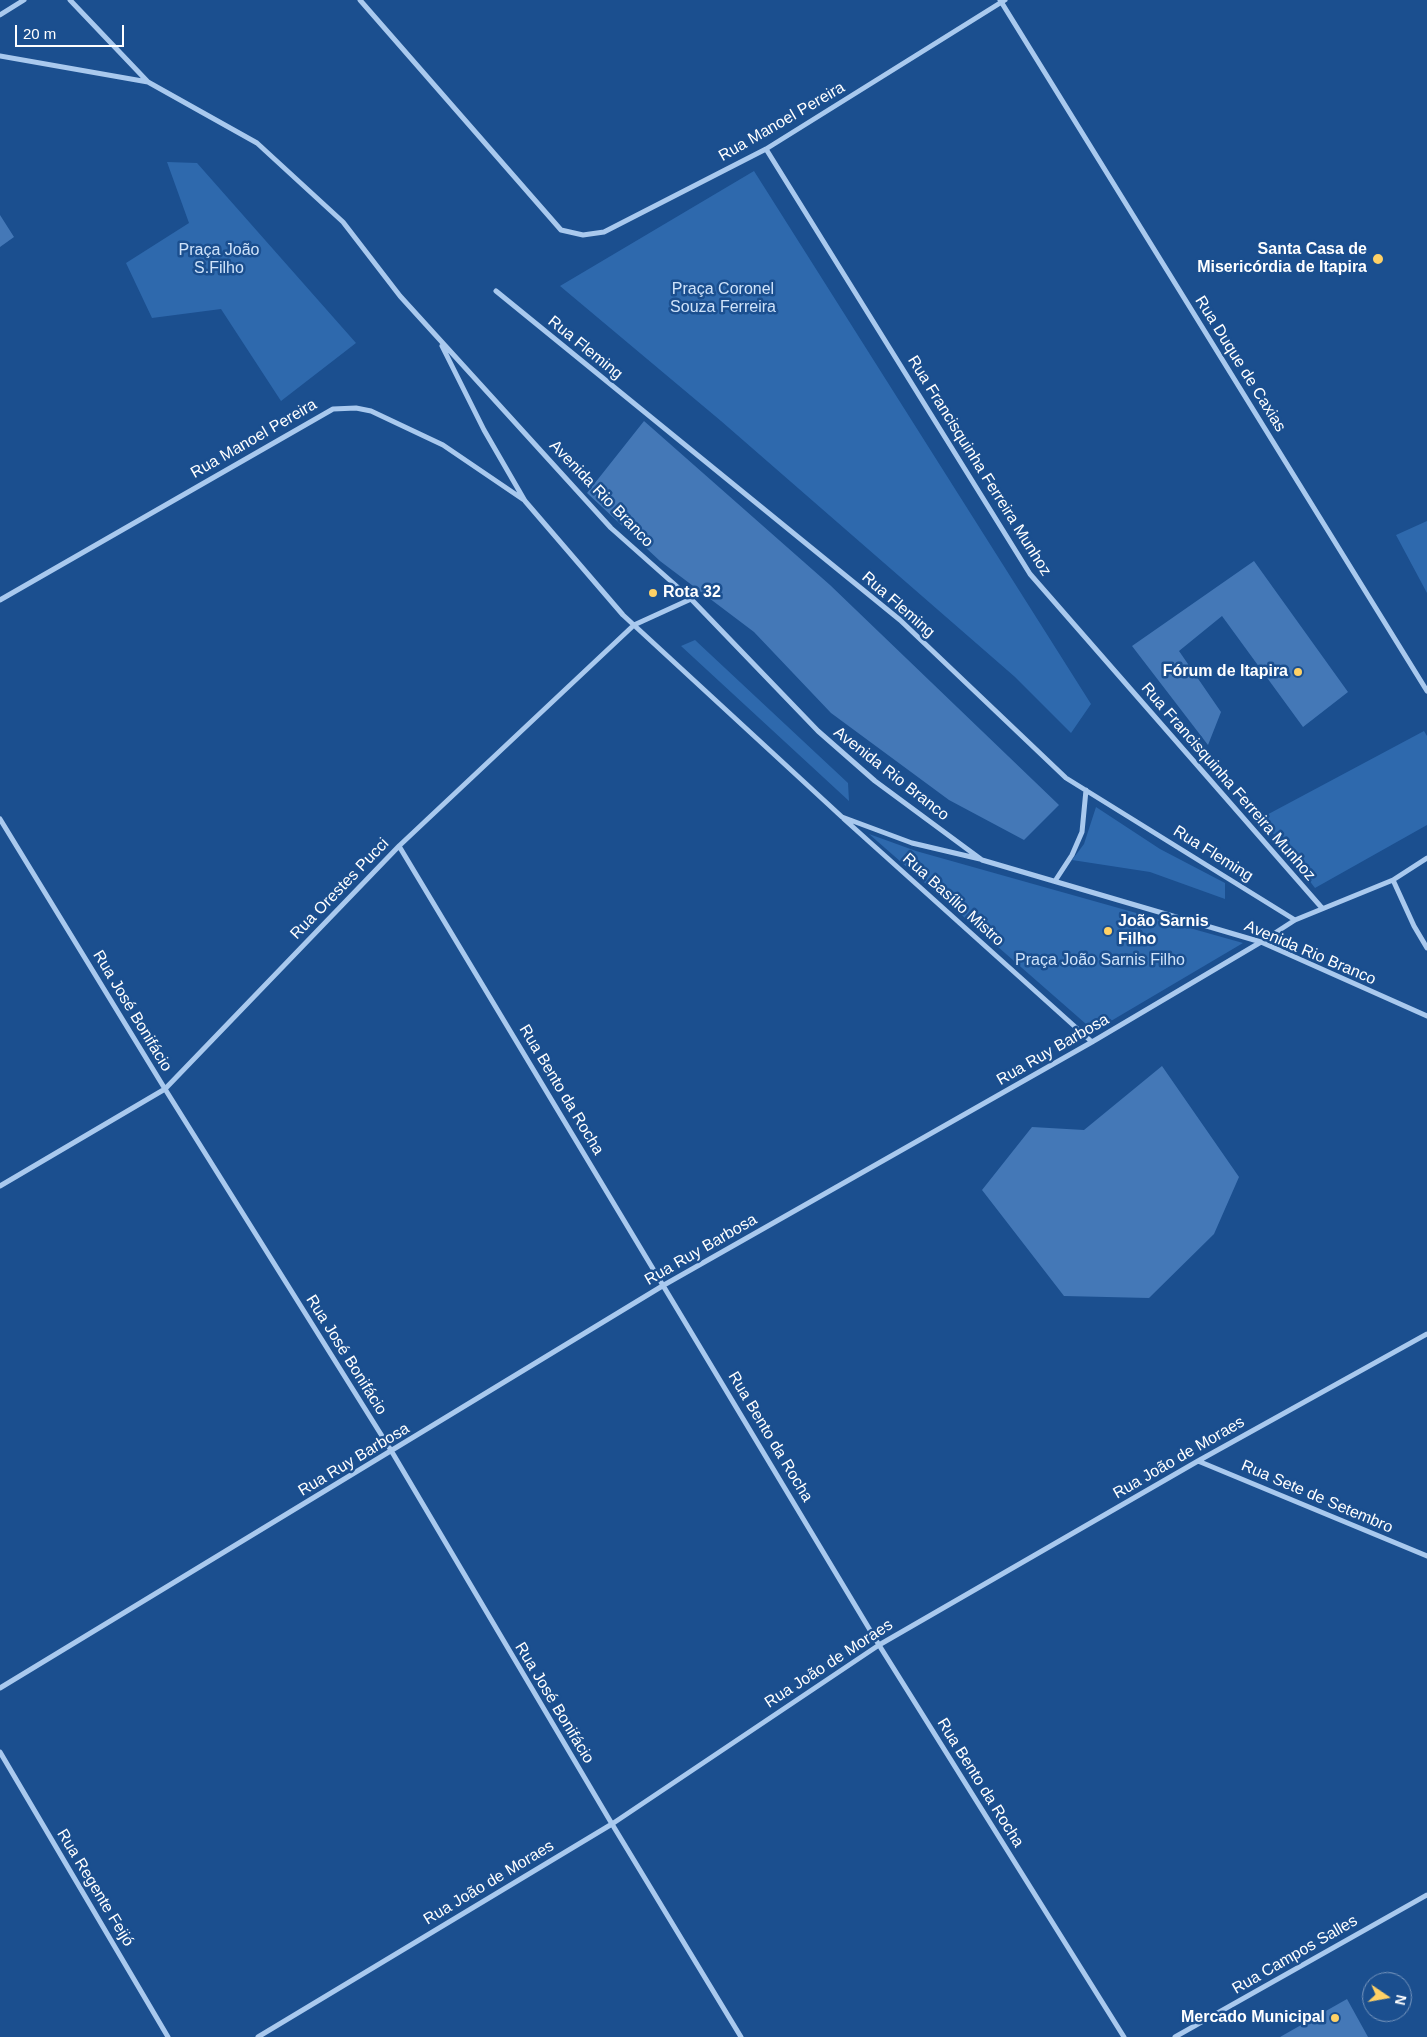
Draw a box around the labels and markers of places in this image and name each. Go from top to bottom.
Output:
place label: Santa Casa de Misericórdia de Itapira [1197,240,1367,278]
marker: Santa Casa de Misericórdia de Itapira [1371,252,1385,266]
place label: Rota 32 [663,583,721,603]
marker: Rota 32 [647,587,659,599]
place label: Fórum de Itapira [1163,662,1288,682]
marker: Fórum de Itapira [1292,666,1304,678]
place label: João Sarnis Filho [1118,912,1209,950]
marker: João Sarnis Filho [1102,925,1114,937]
place label: Mercado Municipal [1181,2008,1325,2028]
marker: Mercado Municipal [1329,2012,1341,2024]

